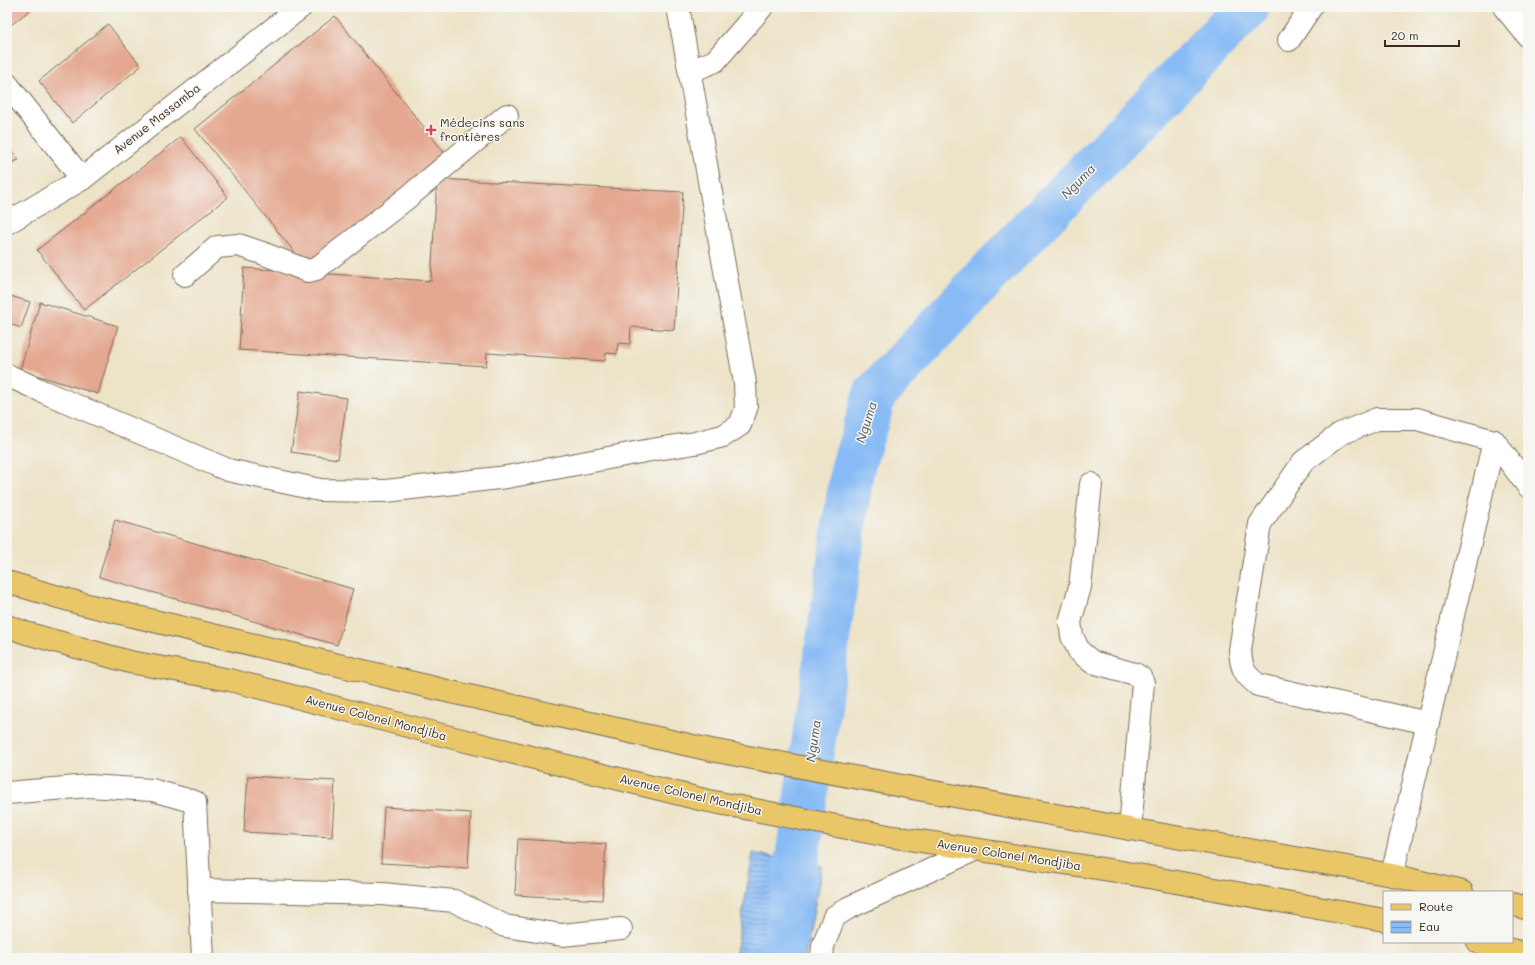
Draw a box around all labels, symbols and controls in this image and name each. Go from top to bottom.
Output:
scale bar [1385,22,1459,48]
text: 20 m [1391,27,1419,43]
street label: Avenue Massamba [110,79,203,157]
place label: Médecins sans frontières [440,114,525,144]
marker: Médecins sans frontières [425,124,437,136]
water label: Nguma [1057,159,1099,202]
water label: Nguma [851,399,880,445]
street label: Avenue Colonel Mondjiba [304,690,449,744]
water label: Nguma [801,719,824,763]
street label: Avenue Colonel Mondjiba [618,770,764,818]
street label: Avenue Colonel Mondjiba [936,835,1082,873]
legend [1383,891,1513,943]
text: Route [1419,898,1453,914]
text: Eau [1419,918,1440,934]

